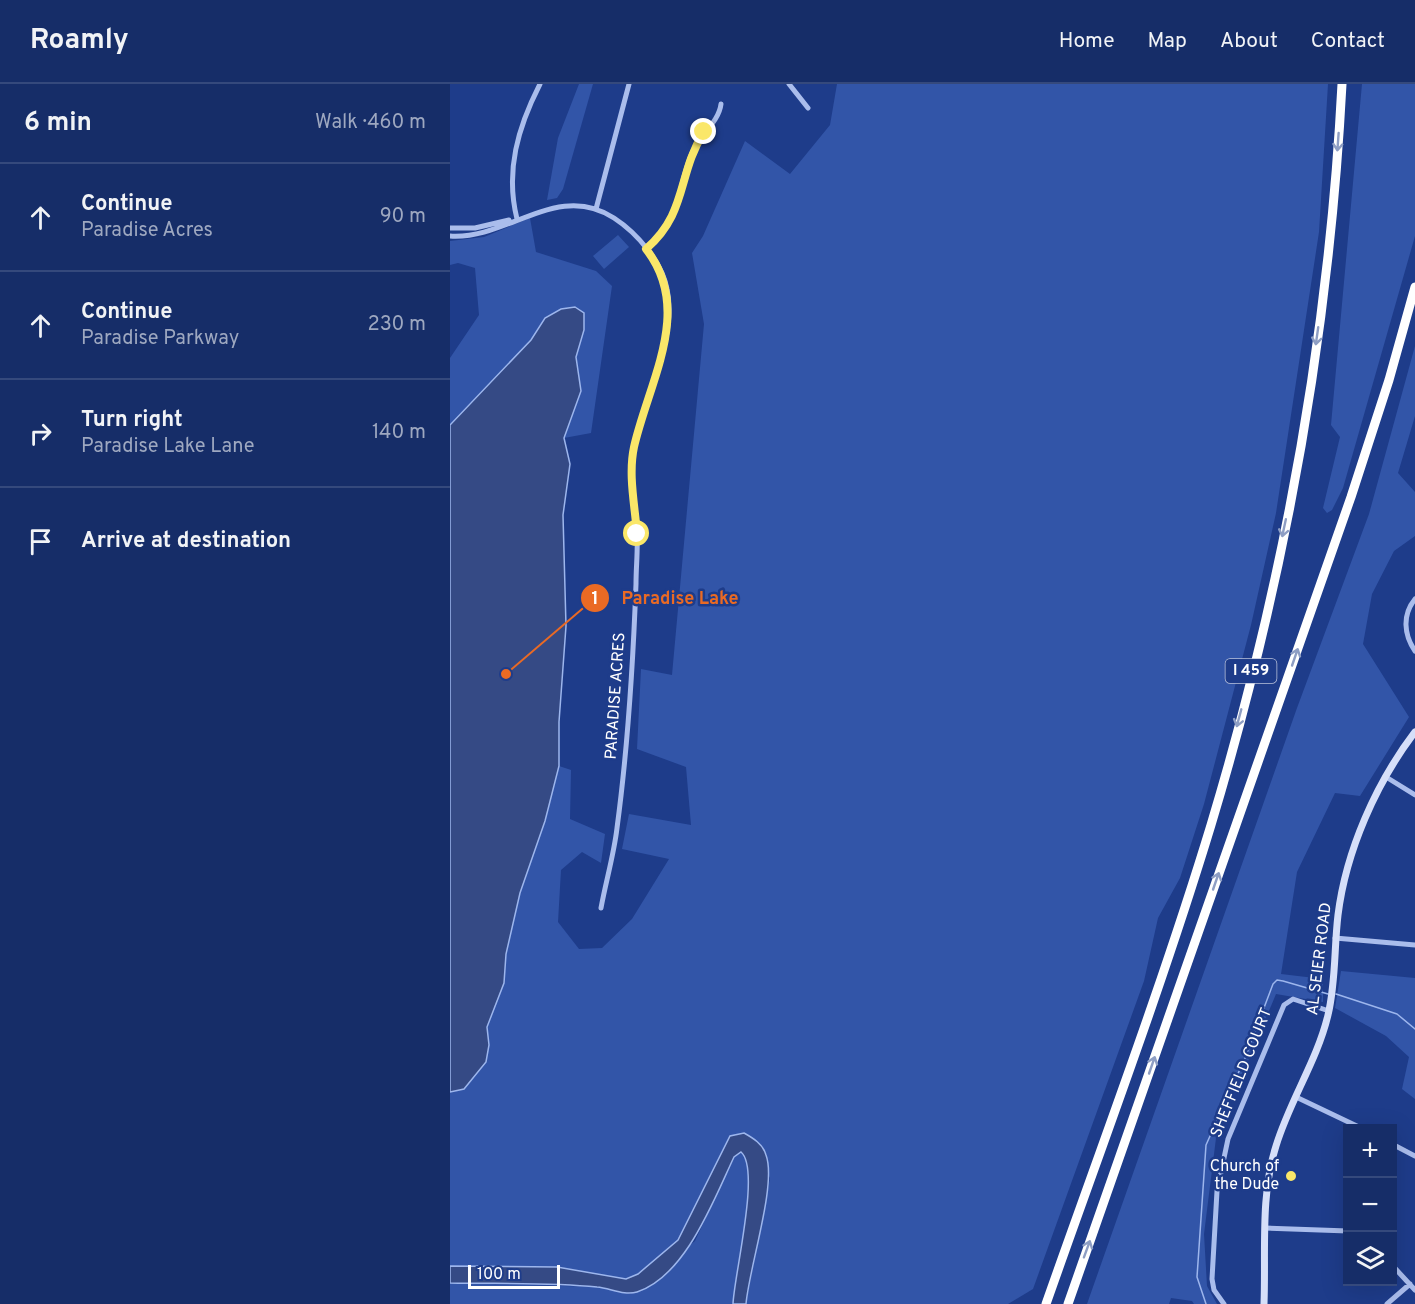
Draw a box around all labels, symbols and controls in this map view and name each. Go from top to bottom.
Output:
text: Roamly [30,23,129,59]
text: Home [1059,28,1115,55]
text: Map [1148,28,1187,55]
text: About [1220,28,1278,55]
text: Contact [1311,28,1385,55]
text: 6 min [24,107,92,140]
text: Walk · 460 m [315,110,426,136]
route end [690,118,716,144]
one-way arrow [1332,132,1343,152]
text: Continue [81,191,172,218]
icon: ahead [24,201,57,234]
text: 90 m [380,204,426,230]
text: Paradise Acres [81,218,213,244]
text: Continue [81,299,172,326]
icon: ahead [24,309,57,342]
text: 230 m [367,312,426,338]
text: Paradise Parkway [81,326,239,352]
one-way arrow [1312,326,1323,346]
text: Turn right [81,407,183,434]
icon: right [24,417,57,450]
text: 140 m [372,420,426,446]
text: Paradise Lake Lane [81,434,255,460]
one-way arrow [1278,518,1289,538]
route start [623,520,649,546]
icon: arrive [24,525,57,558]
text: Arrive at destination [81,528,291,555]
callout: Paradise Lake [580,580,751,616]
text: 1 [591,588,599,611]
text: Paradise Lake [621,588,739,611]
street label: PARADISE ACRES [602,632,630,760]
one-way arrow [1290,648,1301,667]
road number: I 459 [1226,659,1276,683]
one-way arrow [1233,708,1245,727]
one-way arrow [1212,872,1223,891]
street label: AL SEIER ROAD [1303,902,1337,1016]
street label: SHEFFIELD COURT [1207,1005,1277,1141]
one-way arrow [1147,1056,1158,1075]
map controls [1343,1124,1397,1286]
button: + [1343,1124,1397,1178]
place label: Church of the Dude [1210,1157,1280,1195]
marker: Church of the Dude [1284,1169,1298,1183]
button: − [1343,1178,1397,1232]
button: layers [1343,1232,1397,1286]
one-way arrow [1082,1240,1093,1259]
scale bar [468,1262,560,1290]
text: 100 m [477,1265,521,1285]

